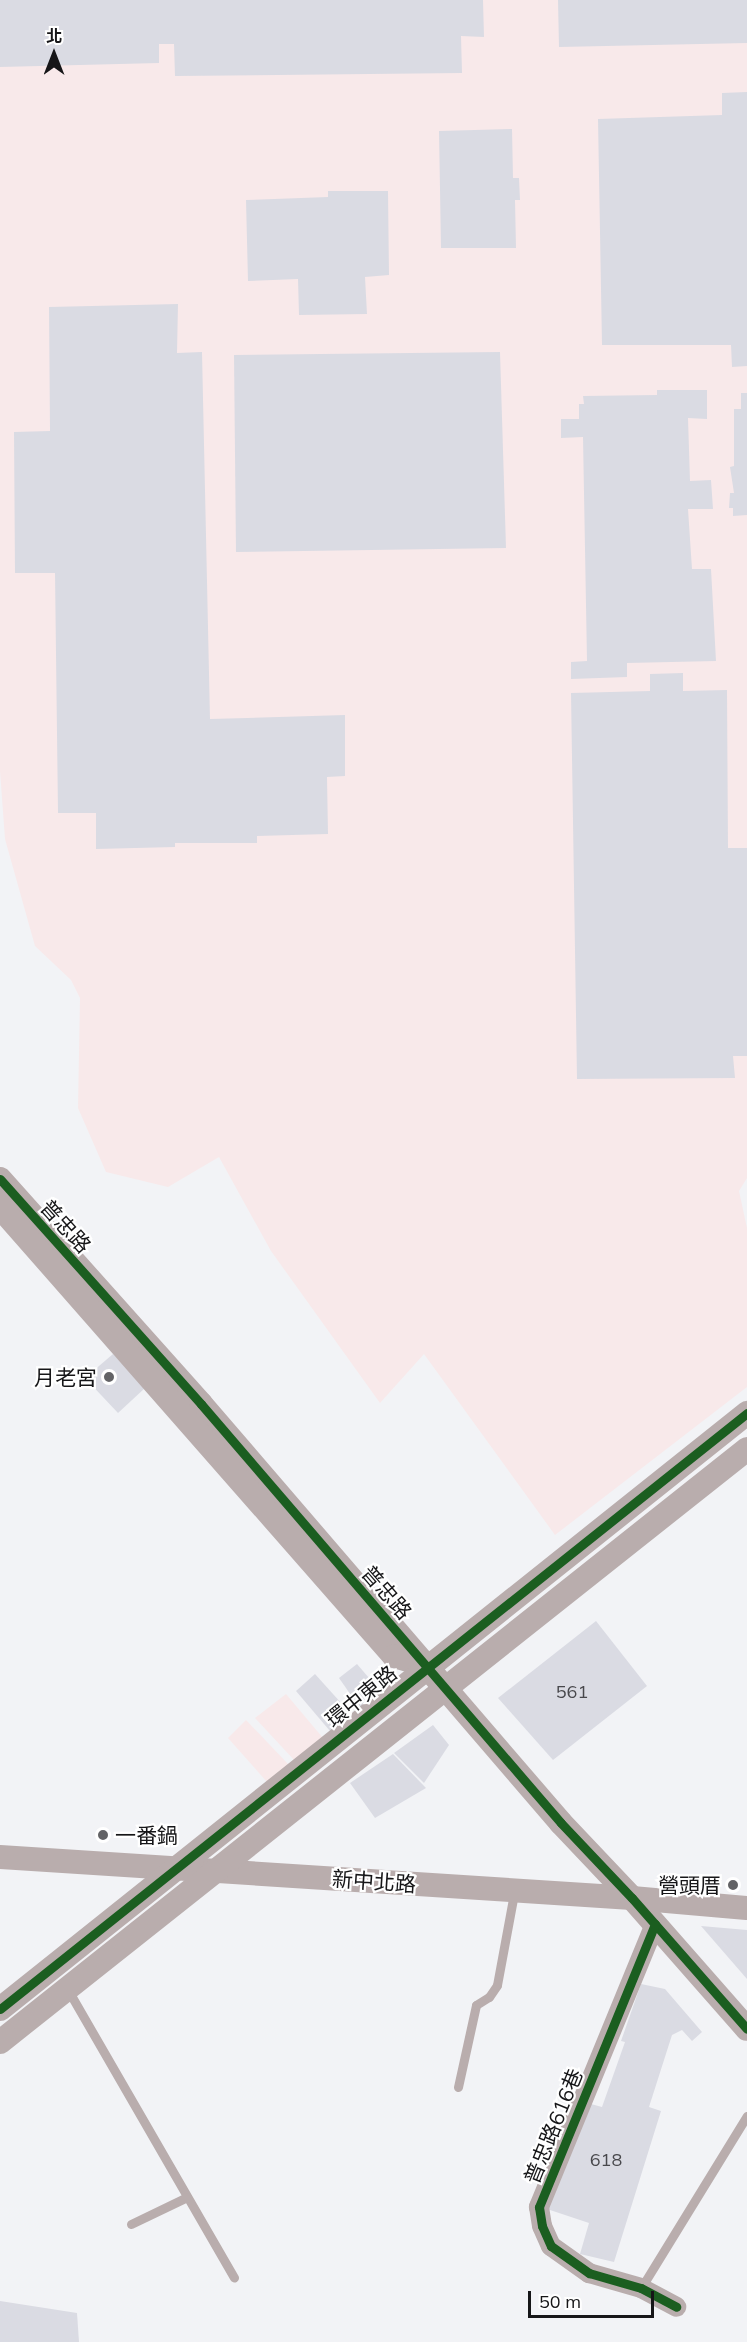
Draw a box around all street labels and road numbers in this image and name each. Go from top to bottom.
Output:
street label: 普忠路 [36,1194,96,1258]
street label: 普忠路 [357,1560,417,1624]
street label: 環中東路 [320,1660,402,1732]
street label: 新中北路 [331,1866,417,1896]
street label: 普忠路616巷 [519,2065,587,2187]

